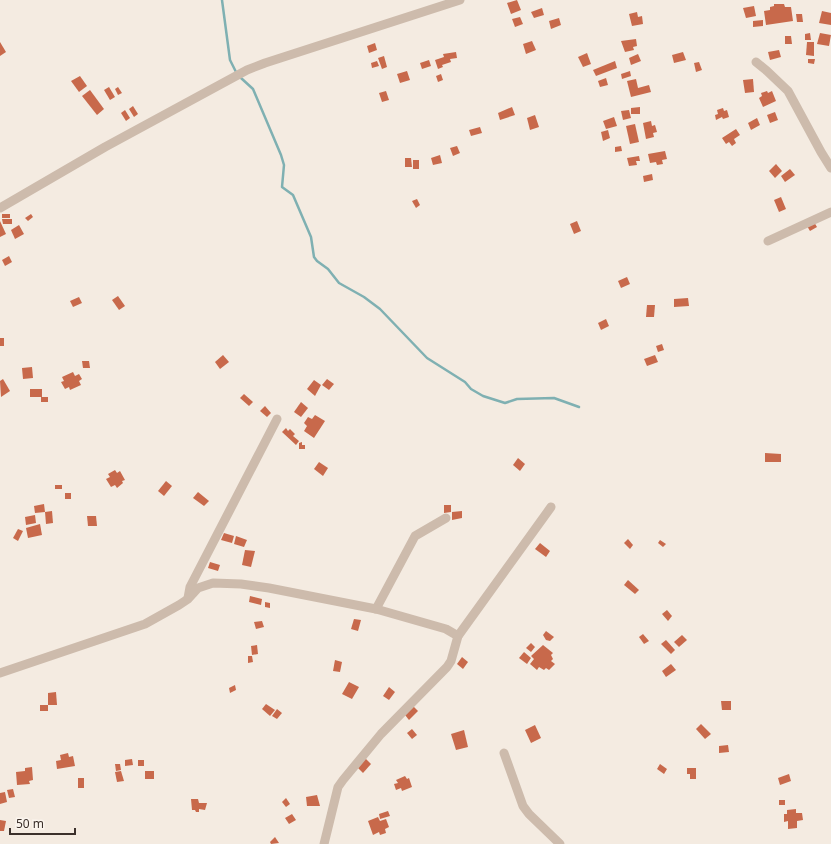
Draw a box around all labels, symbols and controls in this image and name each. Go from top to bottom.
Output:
scale bar [10,810,75,836]
text: 50 m [16,815,44,832]

